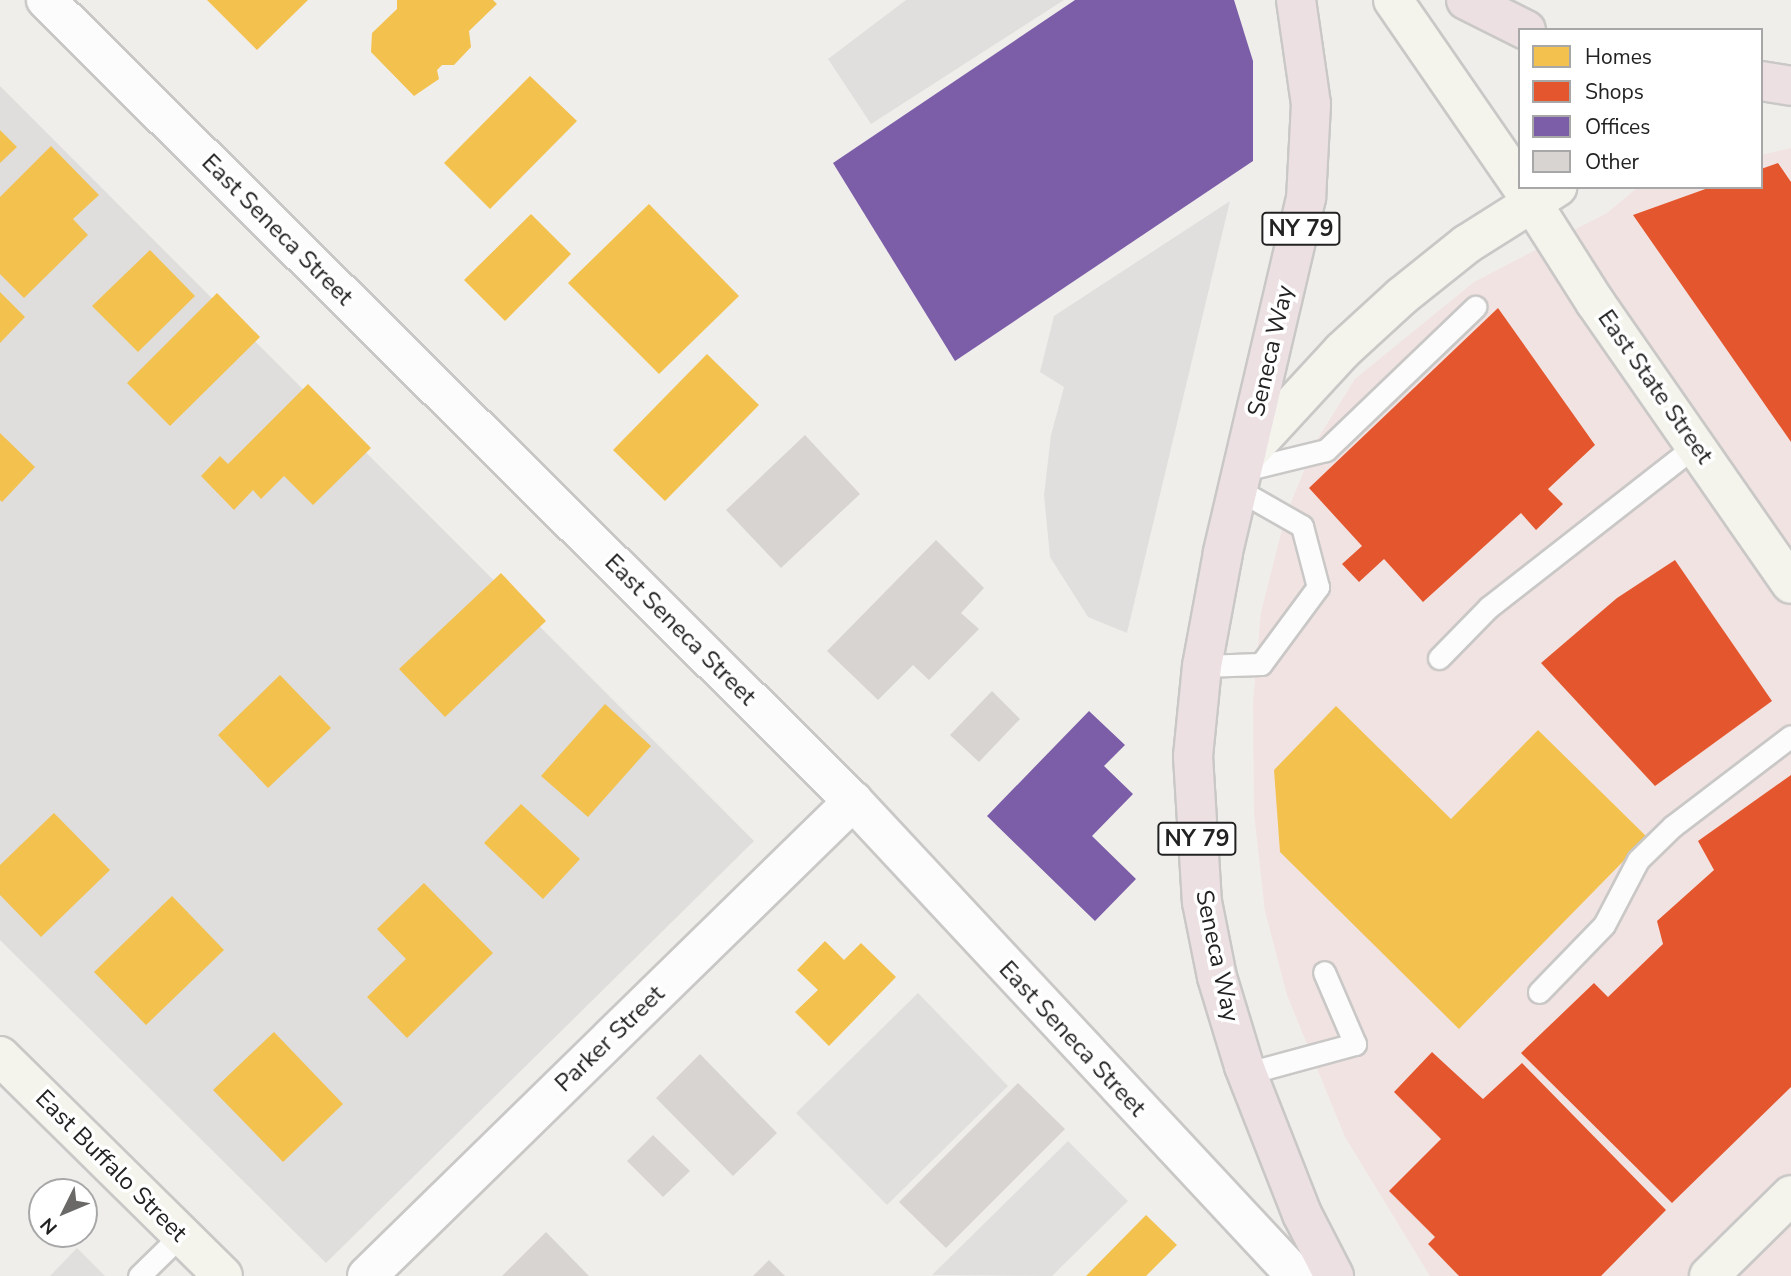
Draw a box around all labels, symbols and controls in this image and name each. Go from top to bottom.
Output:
legend [1518,28,1763,189]
text: Homes [1585,43,1652,71]
text: Shops [1585,78,1644,106]
text: Offices [1585,113,1650,141]
street label: East Seneca Street [195,148,359,312]
text: Other [1585,148,1639,176]
road number: NY 79 [1261,210,1341,248]
street label: Seneca Way [1242,283,1300,419]
street label: East State Street [1591,305,1719,469]
street label: East Seneca Street [598,548,762,712]
road number: NY 79 [1157,820,1237,859]
street label: Seneca Way [1189,888,1245,1024]
street label: East Seneca Street [993,955,1151,1123]
street label: Parker Street [549,980,671,1098]
street label: East Buffalo Street [29,1084,193,1248]
north arrow [28,1178,98,1248]
text: N [35,1212,63,1240]

